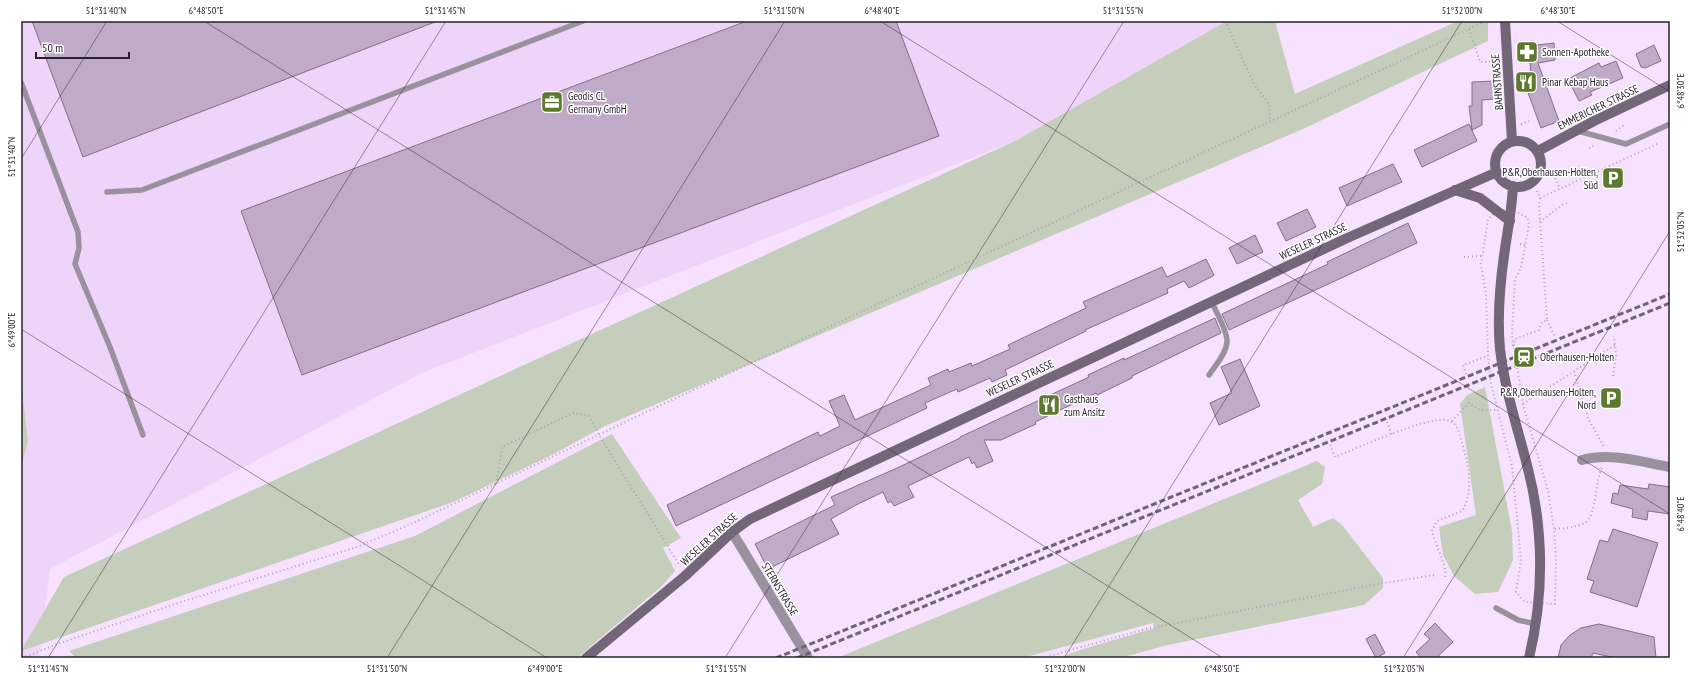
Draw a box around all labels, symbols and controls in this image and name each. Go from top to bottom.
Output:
text: 51°31'40"N [86,4,126,17]
text: 6°48'50"E [189,4,223,17]
text: 51°31'45"N [425,4,465,17]
text: 51°31'50"N [764,4,804,17]
text: 6°48'40"E [865,4,899,17]
text: 51°31'55"N [1103,4,1143,17]
text: 51°32'00"N [1442,4,1482,17]
text: 6°48'30"E [1541,4,1575,17]
scale bar [36,34,129,60]
pharmacy icon: Sonnen-Apotheke [1514,39,1540,65]
text: 50 m [42,40,63,55]
place label: Sonnen-Apotheke [1542,45,1610,59]
street label: BAHNSTRASSE [1488,53,1506,111]
restaurant icon: Pinar Kebap Haus [1513,69,1539,95]
text: 6°48'30"E [1674,74,1687,108]
place label: Pinar Kebap Haus [1542,75,1609,89]
street label: EMMERICHER STRASSE [1555,81,1641,133]
office icon: Geodis CL Germany GmbH [539,89,565,115]
place label: Geodis CL Germany GmbH [568,89,627,116]
text: 51°31'40"N [5,137,18,177]
place label: P&R,Oberhausen-Holten, Süd [1502,165,1598,192]
parking icon: P&R,Oberhausen-Holten, Süd [1600,165,1626,191]
text: 51°32'05"N [1674,212,1687,252]
street label: WESELER STRASSE [1277,219,1349,263]
text: 6°49'00"E [5,313,18,347]
station icon: Oberhausen-Holten [1511,344,1537,370]
place label: Oberhausen-Holten [1540,350,1614,364]
street label: WESELER STRASSE [984,356,1056,400]
place label: P&R,Oberhausen-Holten, Nord [1500,385,1596,412]
parking icon: P&R,Oberhausen-Holten, Nord [1598,385,1624,411]
restaurant icon: Gasthaus zum Ansitz [1036,392,1062,418]
place label: Gasthaus zum Ansitz [1064,392,1105,419]
text: 6°48'40"E [1674,497,1687,531]
street label: WESELER STRASSE [677,509,741,568]
street label: STERNSTRASSE [759,560,801,618]
text: 51°31'45"N [28,662,68,675]
text: 51°31'50"N [367,662,407,675]
text: 6°49'00"E [528,662,562,675]
text: 51°31'55"N [706,662,746,675]
text: 51°32'00"N [1045,662,1085,675]
text: 6°48'50"E [1205,662,1239,675]
text: 51°32'05"N [1384,662,1424,675]

